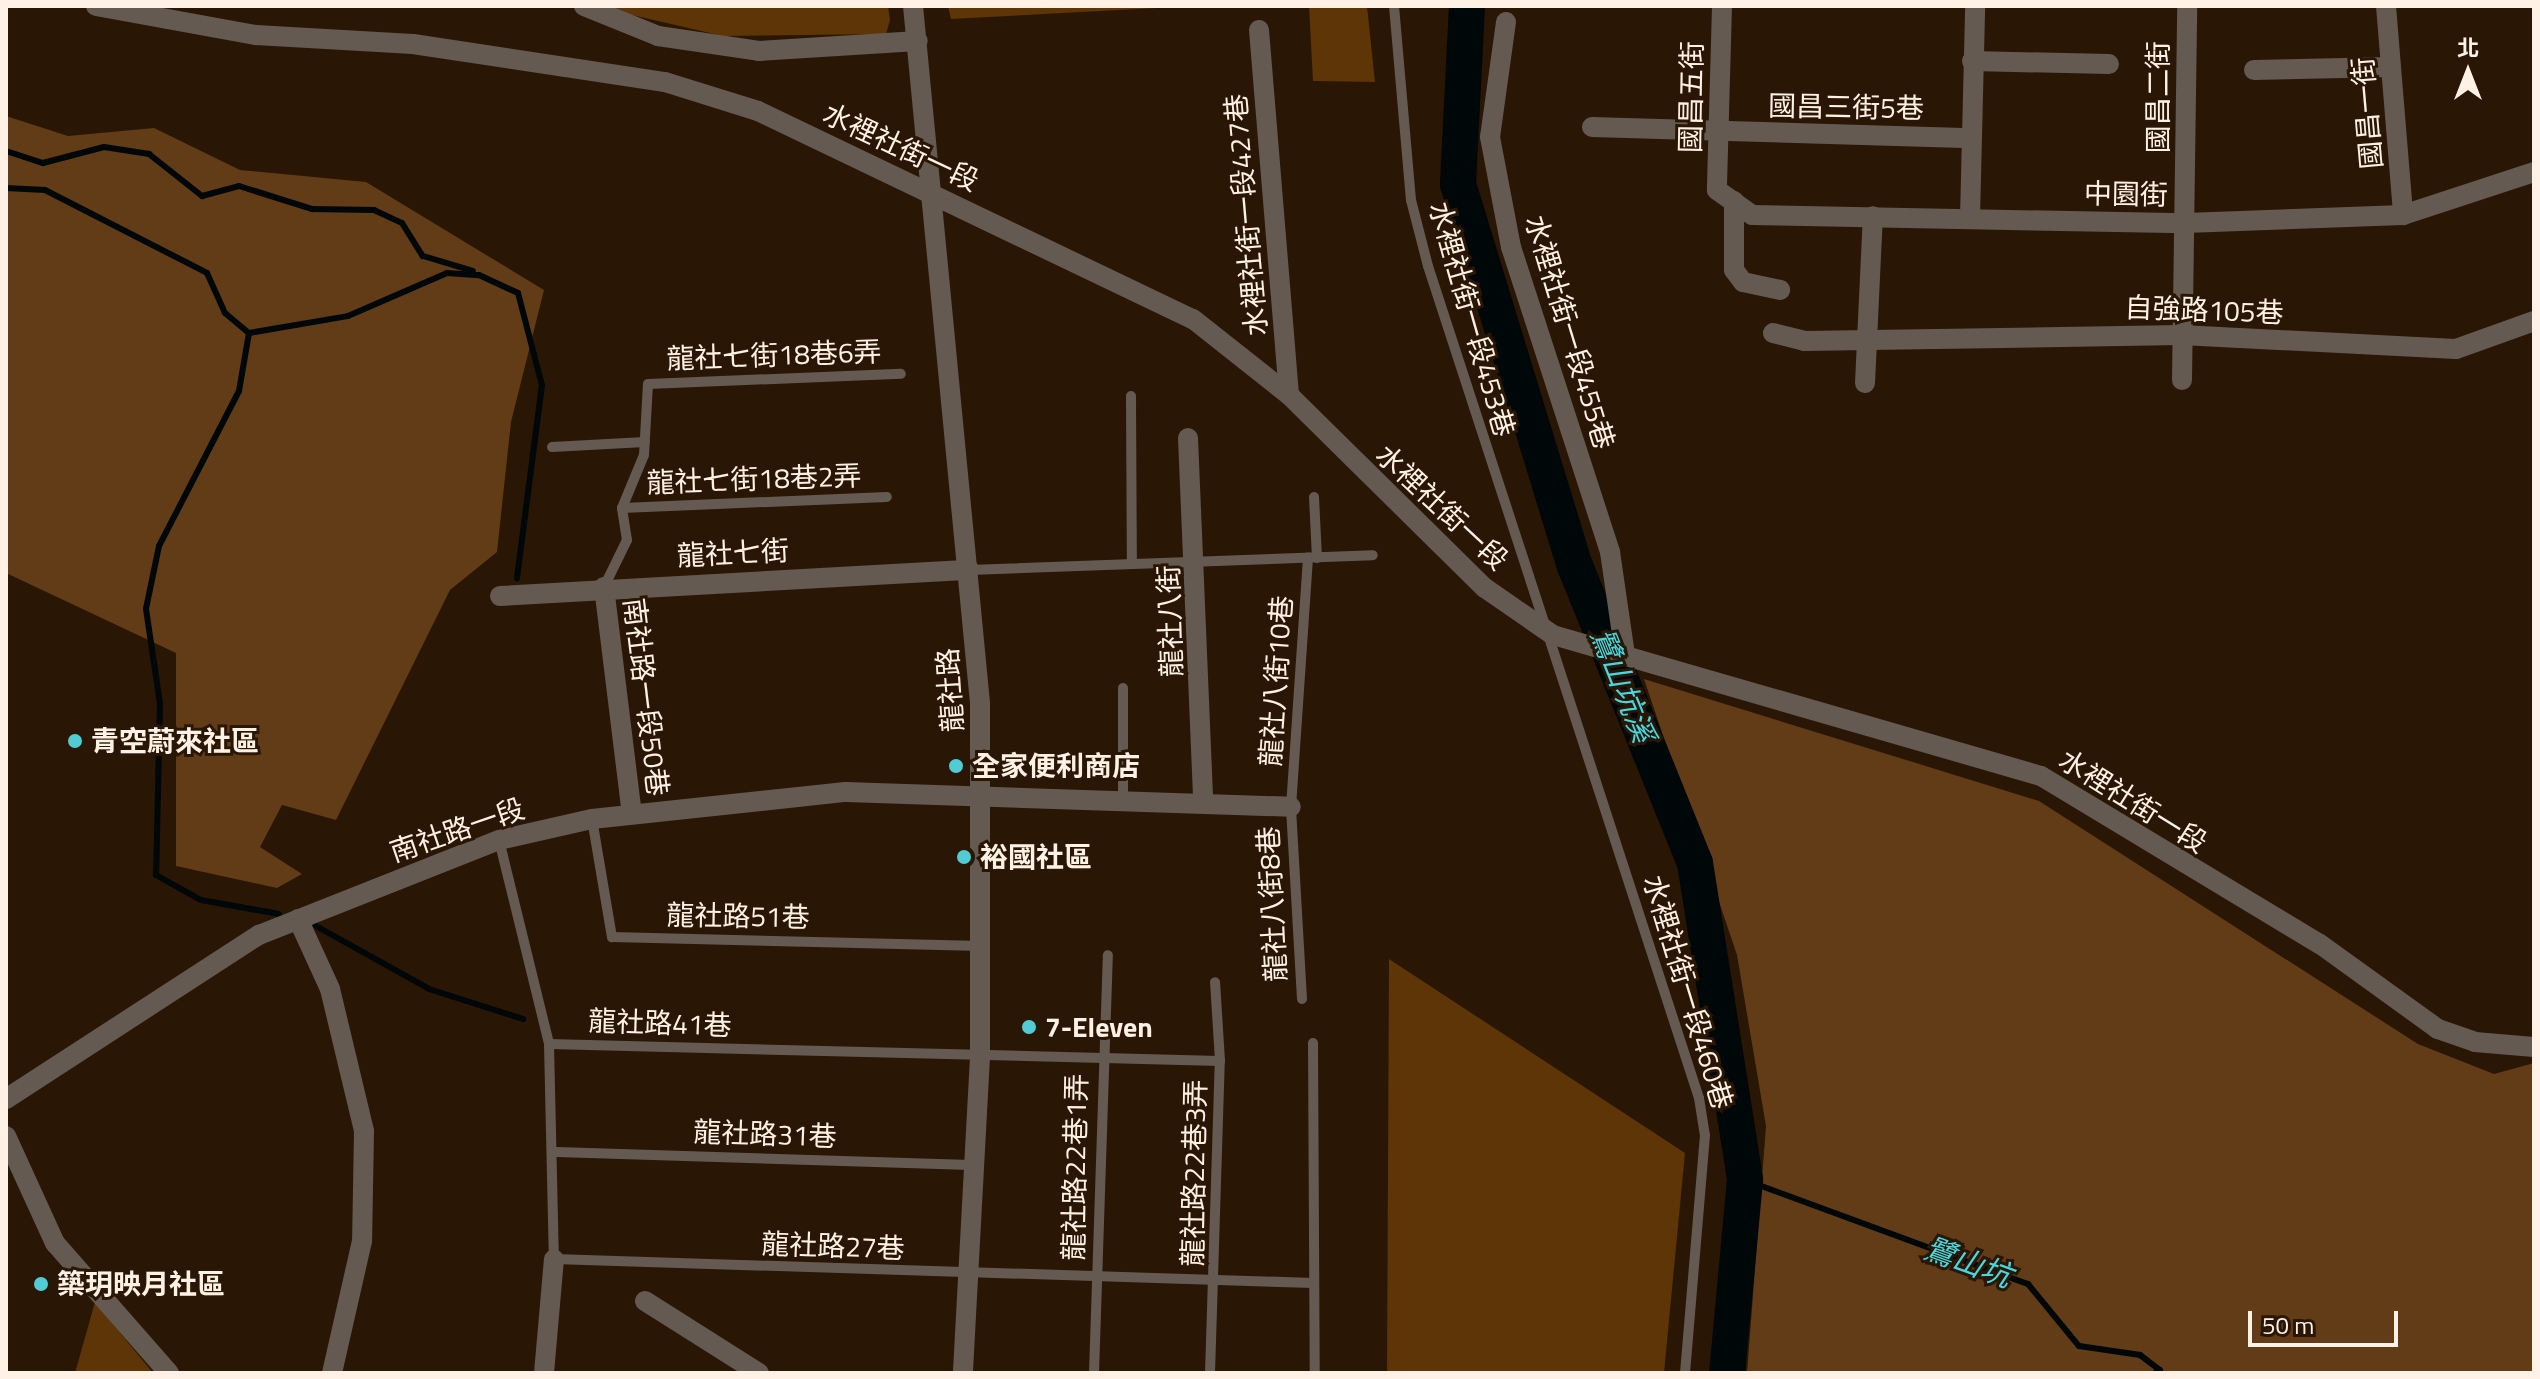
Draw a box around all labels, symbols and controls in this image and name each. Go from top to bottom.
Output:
text: 北 [2457,31,2479,65]
north arrow [2428,32,2508,112]
street label: 國昌五街 [1673,41,1709,153]
street label: 國昌二街 [2141,41,2175,153]
street label: 國昌一街 [2345,56,2389,170]
street label: 國昌三街5巷 [1768,89,1924,125]
street label: 水裡社街一段427巷 [1219,92,1273,338]
street label: 水裡社街一段 [818,96,984,198]
street label: 中園街 [2084,176,2168,212]
street label: 水裡社街一段453巷 [1422,198,1522,440]
street label: 水裡社街一段455巷 [1518,211,1622,453]
street label: 自強路105巷 [2124,290,2284,330]
street label: 龍社七街18巷6弄 [666,334,882,376]
street label: 水裡社街一段 [1369,437,1515,577]
street label: 龍社七街18巷2弄 [646,458,862,500]
street label: 龍社七街 [676,533,790,573]
street label: 龍社八街 [1151,564,1189,678]
street label: 龍社八街10巷 [1253,594,1299,768]
street label: 南社路一段50巷 [617,596,675,798]
water label: 鷺山坑溪 [1584,623,1662,747]
street label: 龍社路 [930,647,970,733]
place label: 青空蔚來社區 [91,724,259,758]
marker: 青空蔚來社區 [66,732,84,750]
street label: 水裡社街一段 [2053,742,2213,860]
place label: 全家便利商店 [972,749,1140,783]
marker: 全家便利商店 [947,757,965,775]
street label: 南社路一段 [385,791,529,869]
street label: 龍社八街8巷 [1251,825,1293,983]
place label: 裕國社區 [980,840,1092,874]
marker: 裕國社區 [955,848,973,866]
street label: 水裡社街一段460巷 [1636,871,1740,1113]
street label: 龍社路51巷 [666,898,810,934]
street label: 龍社路41巷 [588,1004,732,1042]
place label: 7-Eleven [1045,1010,1153,1044]
marker: 7-Eleven [1020,1018,1038,1036]
street label: 龍社路22巷1弄 [1057,1073,1093,1261]
street label: 龍社路22巷3弄 [1176,1079,1212,1267]
street label: 龍社路31巷 [693,1115,837,1153]
street label: 龍社路27巷 [761,1227,905,1265]
water label: 鷺山坑 [1920,1230,2016,1294]
place label: 築玥映月社區 [57,1267,225,1301]
marker: 築玥映月社區 [32,1275,50,1293]
scale bar [2252,1295,2402,1345]
text: 50 m [2262,1307,2314,1343]

